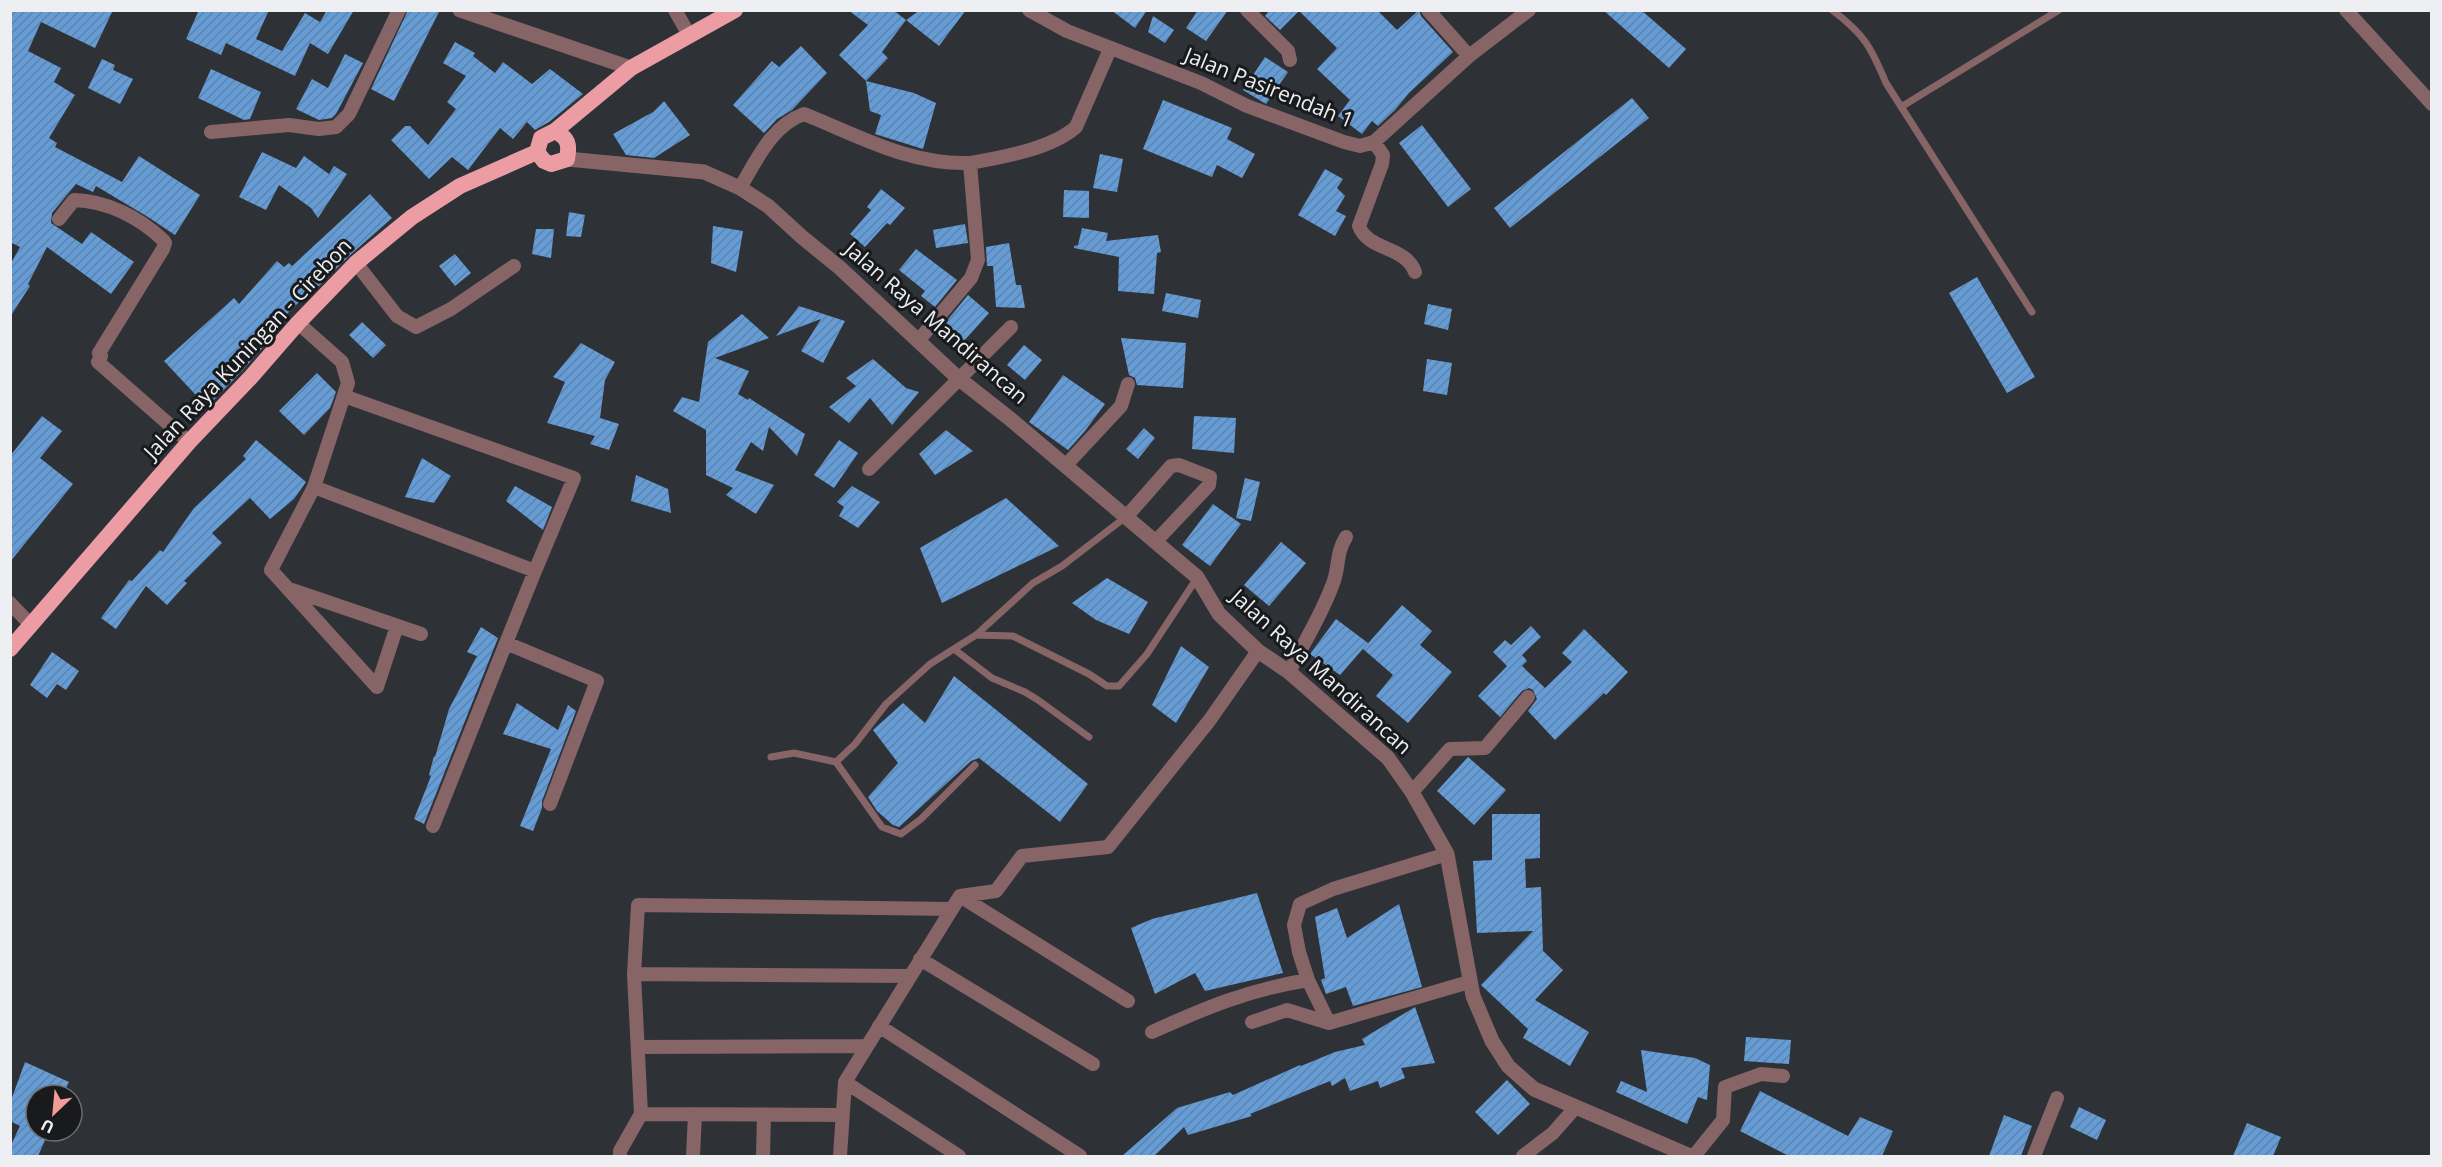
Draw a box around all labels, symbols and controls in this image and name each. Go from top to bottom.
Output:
street label: Jalan Pasirendah 1 [1179,40,1358,134]
street label: Jalan Raya Kuningan - Cirebon [136,232,357,466]
street label: Jalan Raya Mandirancan [838,234,1034,410]
street label: Jalan Raya Mandirancan [1224,581,1418,760]
north arrow [24,1083,84,1143]
text: U [37,1114,58,1139]

